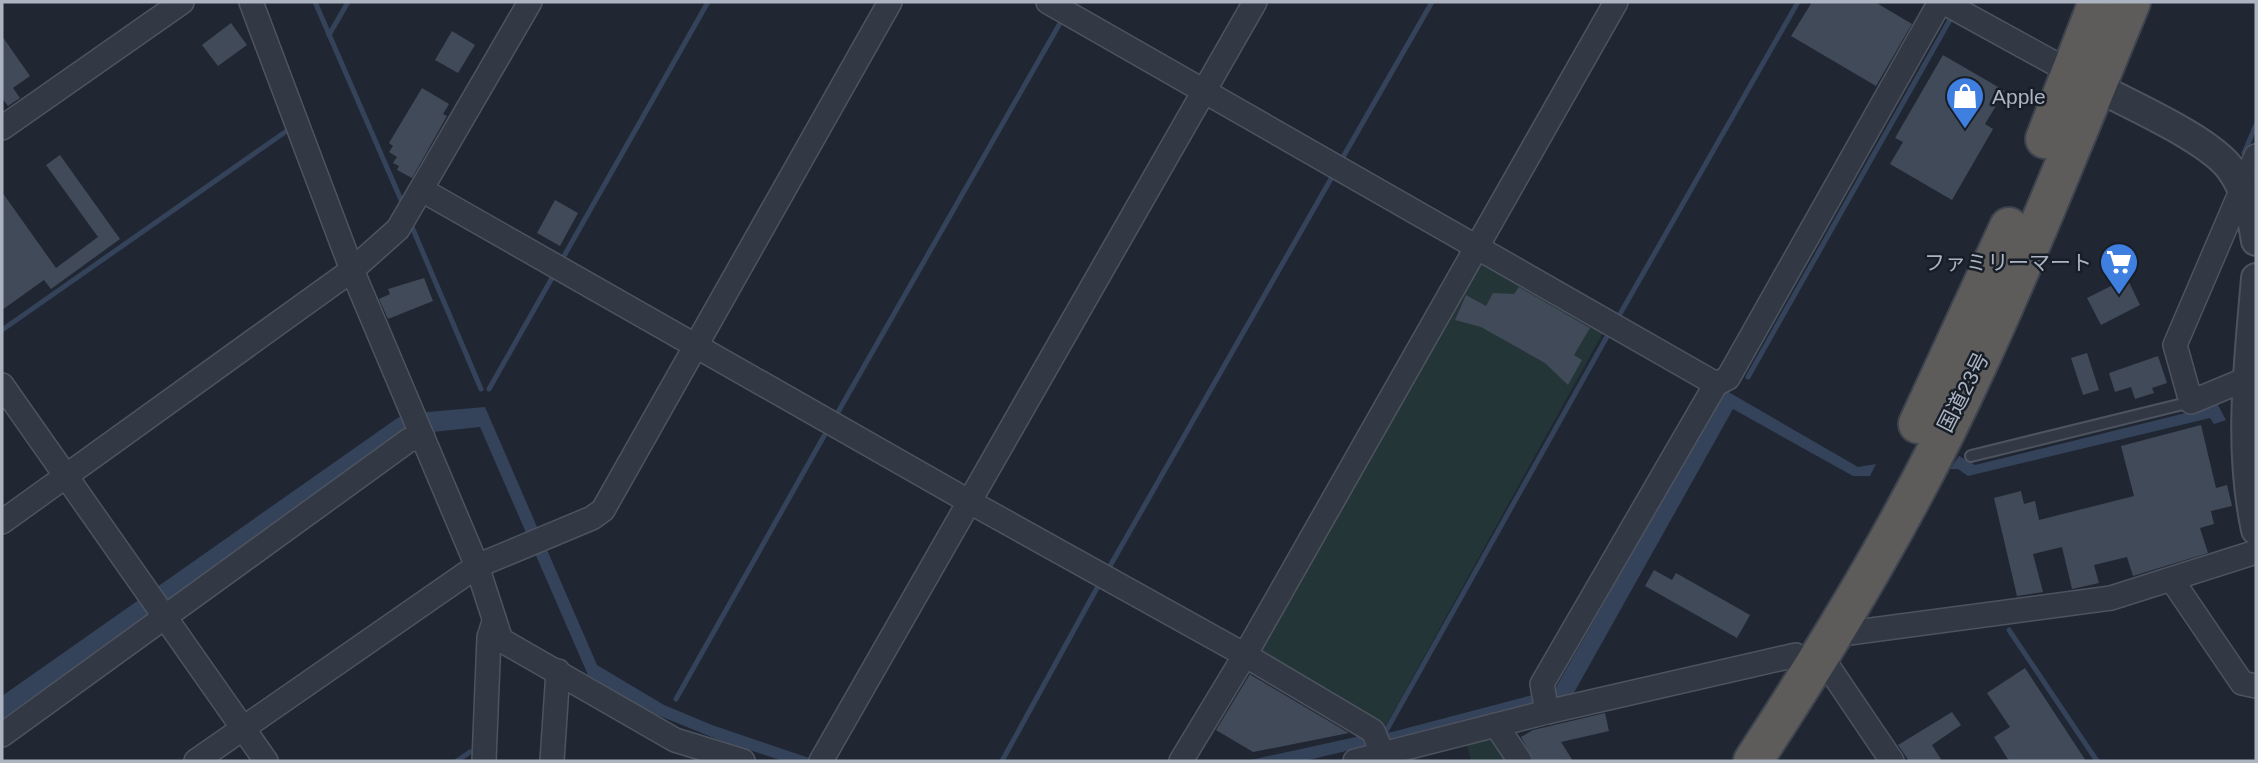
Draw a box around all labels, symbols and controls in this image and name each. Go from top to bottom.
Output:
shop icon: Apple [1944,75,1986,130]
place label: Apple [1992,85,2046,108]
supermarket icon: ファミリーマート [2098,241,2140,296]
place label: ファミリーマート [1924,251,2092,274]
street label: 国道23号 [1933,348,1993,436]

